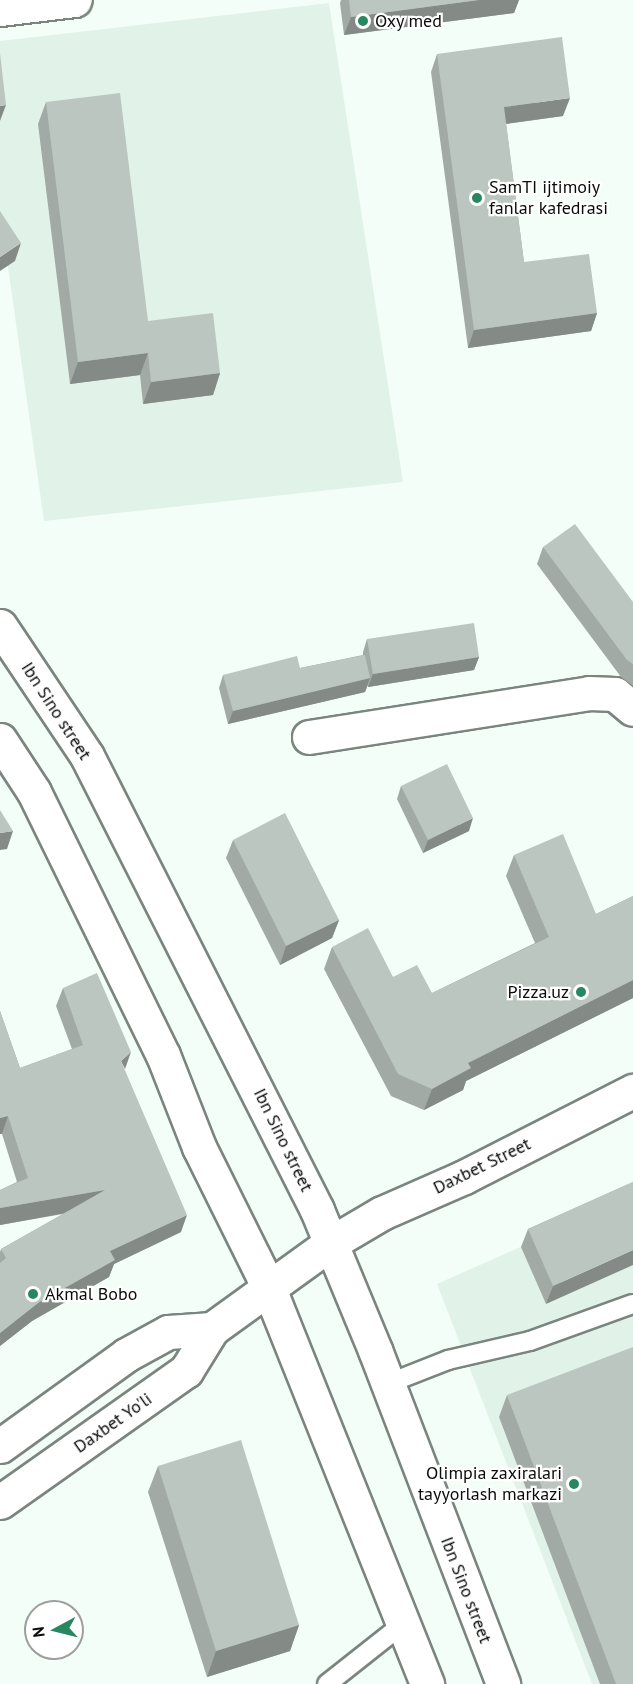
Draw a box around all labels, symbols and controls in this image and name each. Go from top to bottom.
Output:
place label: Oxy med [375,10,443,32]
marker: Oxy med [356,14,370,28]
place label: SamTI ijtimoiy fanlar kafedrasi [489,177,608,219]
marker: SamTI ijtimoiy fanlar kafedrasi [470,191,484,205]
street label: Ibn Sino street [16,658,96,764]
place label: Pizza.uz [507,981,569,1003]
marker: Pizza.uz [574,985,588,999]
street label: Ibn Sino street [249,1085,317,1195]
street label: Daxbet Street [430,1133,534,1199]
place label: Akmal Bobo [45,1283,137,1305]
marker: Akmal Bobo [26,1287,40,1301]
street label: Daxbet Yo'li [70,1388,156,1458]
place label: Olimpia zaxiralari tayyorlash markazi [418,1463,562,1506]
marker: Olimpia zaxiralari tayyorlash markazi [567,1477,581,1491]
street label: Ibn Sino street [436,1534,496,1646]
north arrow [24,1600,84,1660]
text: N [28,1626,49,1638]

